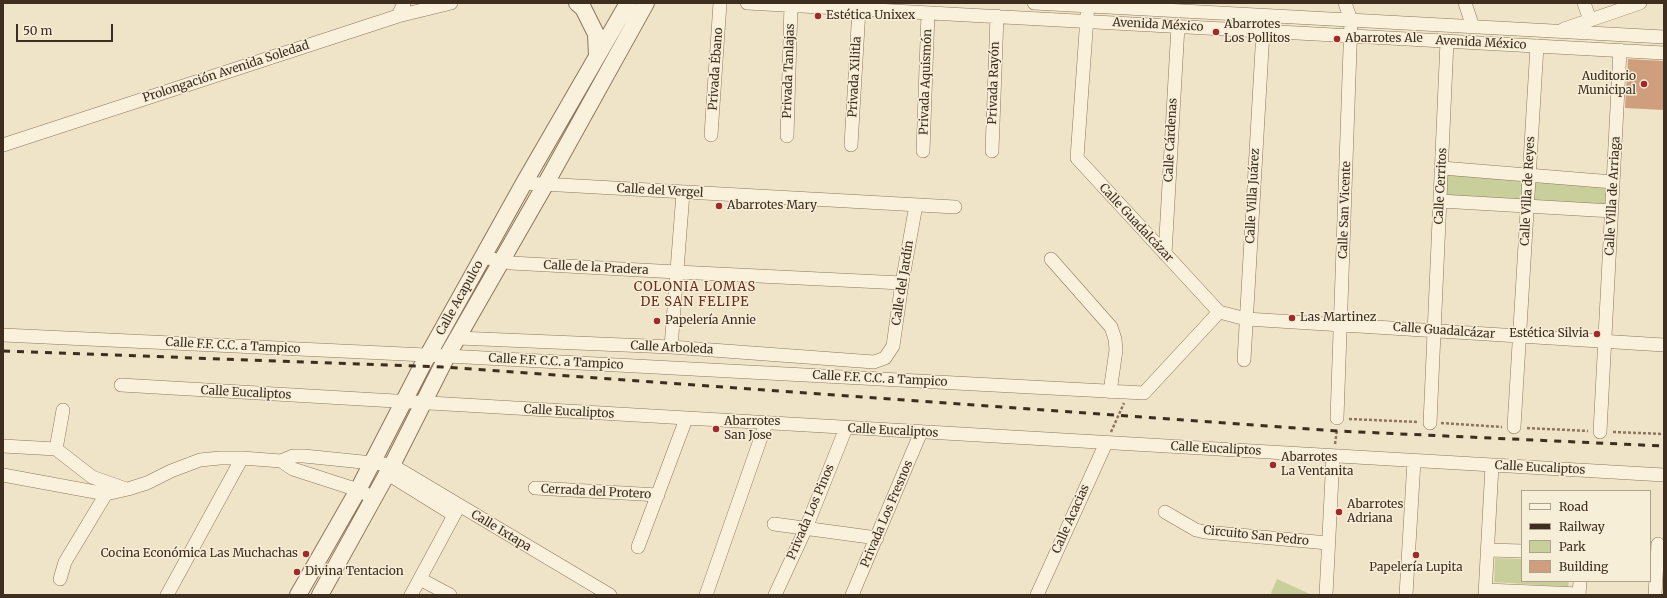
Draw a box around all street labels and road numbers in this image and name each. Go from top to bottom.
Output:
street label: Avenida México [1112,15,1204,35]
street label: Privada Tanlajas [780,23,798,119]
street label: Privada Ébano [706,27,726,111]
street label: Privada Aquismón [917,29,935,135]
street label: Avenida México [1435,33,1527,53]
street label: Privada Xilitla [846,36,864,118]
street label: Prolongación Avenida Soledad [141,38,311,106]
street label: Privada Rayón [985,41,1003,125]
street label: Calle Cárdenas [1162,98,1180,182]
street label: Calle Villa de Reyes [1518,136,1538,246]
street label: Calle Villa de Arriaga [1603,136,1623,256]
street label: Calle Cerritos [1432,147,1450,225]
street label: Calle Villa Juárez [1243,148,1263,244]
street label: Calle San Vicente [1336,161,1354,259]
street label: Calle Guadalcázar [1096,181,1176,265]
street label: Calle del Vergel [616,182,704,200]
street label: Calle del Jardín [889,240,917,326]
street label: Calle Acapulco [434,258,486,338]
street label: Calle de la Pradera [543,258,649,278]
street label: Calle Guadalcázar [1392,320,1496,342]
street label: Calle F.F. C.C. a Tampico [165,335,301,357]
street label: Calle Arboleda [630,339,714,357]
street label: Calle F.F. C.C. a Tampico [488,351,624,373]
street label: Calle F.F. C.C. a Tampico [812,368,948,390]
street label: Calle Eucaliptos [200,383,292,403]
street label: Calle Eucaliptos [523,402,615,422]
street label: Calle Eucaliptos [847,421,939,441]
street label: Calle Eucaliptos [1170,439,1262,459]
street label: Privada Los Fresnos [858,458,916,570]
street label: Calle Eucaliptos [1494,458,1586,478]
street label: Privada Los Pinos [784,462,838,562]
street label: Cerrada del Protero [540,482,652,502]
street label: Calle Acacias [1049,482,1093,556]
street label: Calle Ixtapa [468,507,534,555]
street label: Circuito San Pedro [1203,523,1309,549]

